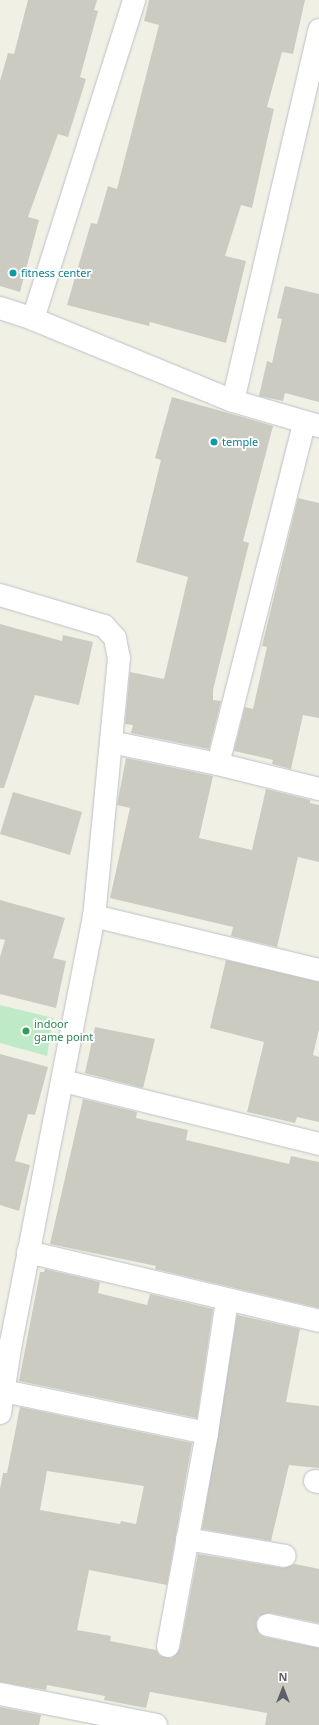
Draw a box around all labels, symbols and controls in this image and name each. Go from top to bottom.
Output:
place label: fitness center [21,266,91,280]
marker: fitness center [8,268,18,278]
place label: temple [222,435,258,449]
marker: temple [209,437,219,447]
place label: indoor game point [34,1018,93,1044]
marker: indoor game point [21,1026,31,1036]
north arrow [263,1669,303,1709]
text: N [279,1669,287,1684]

